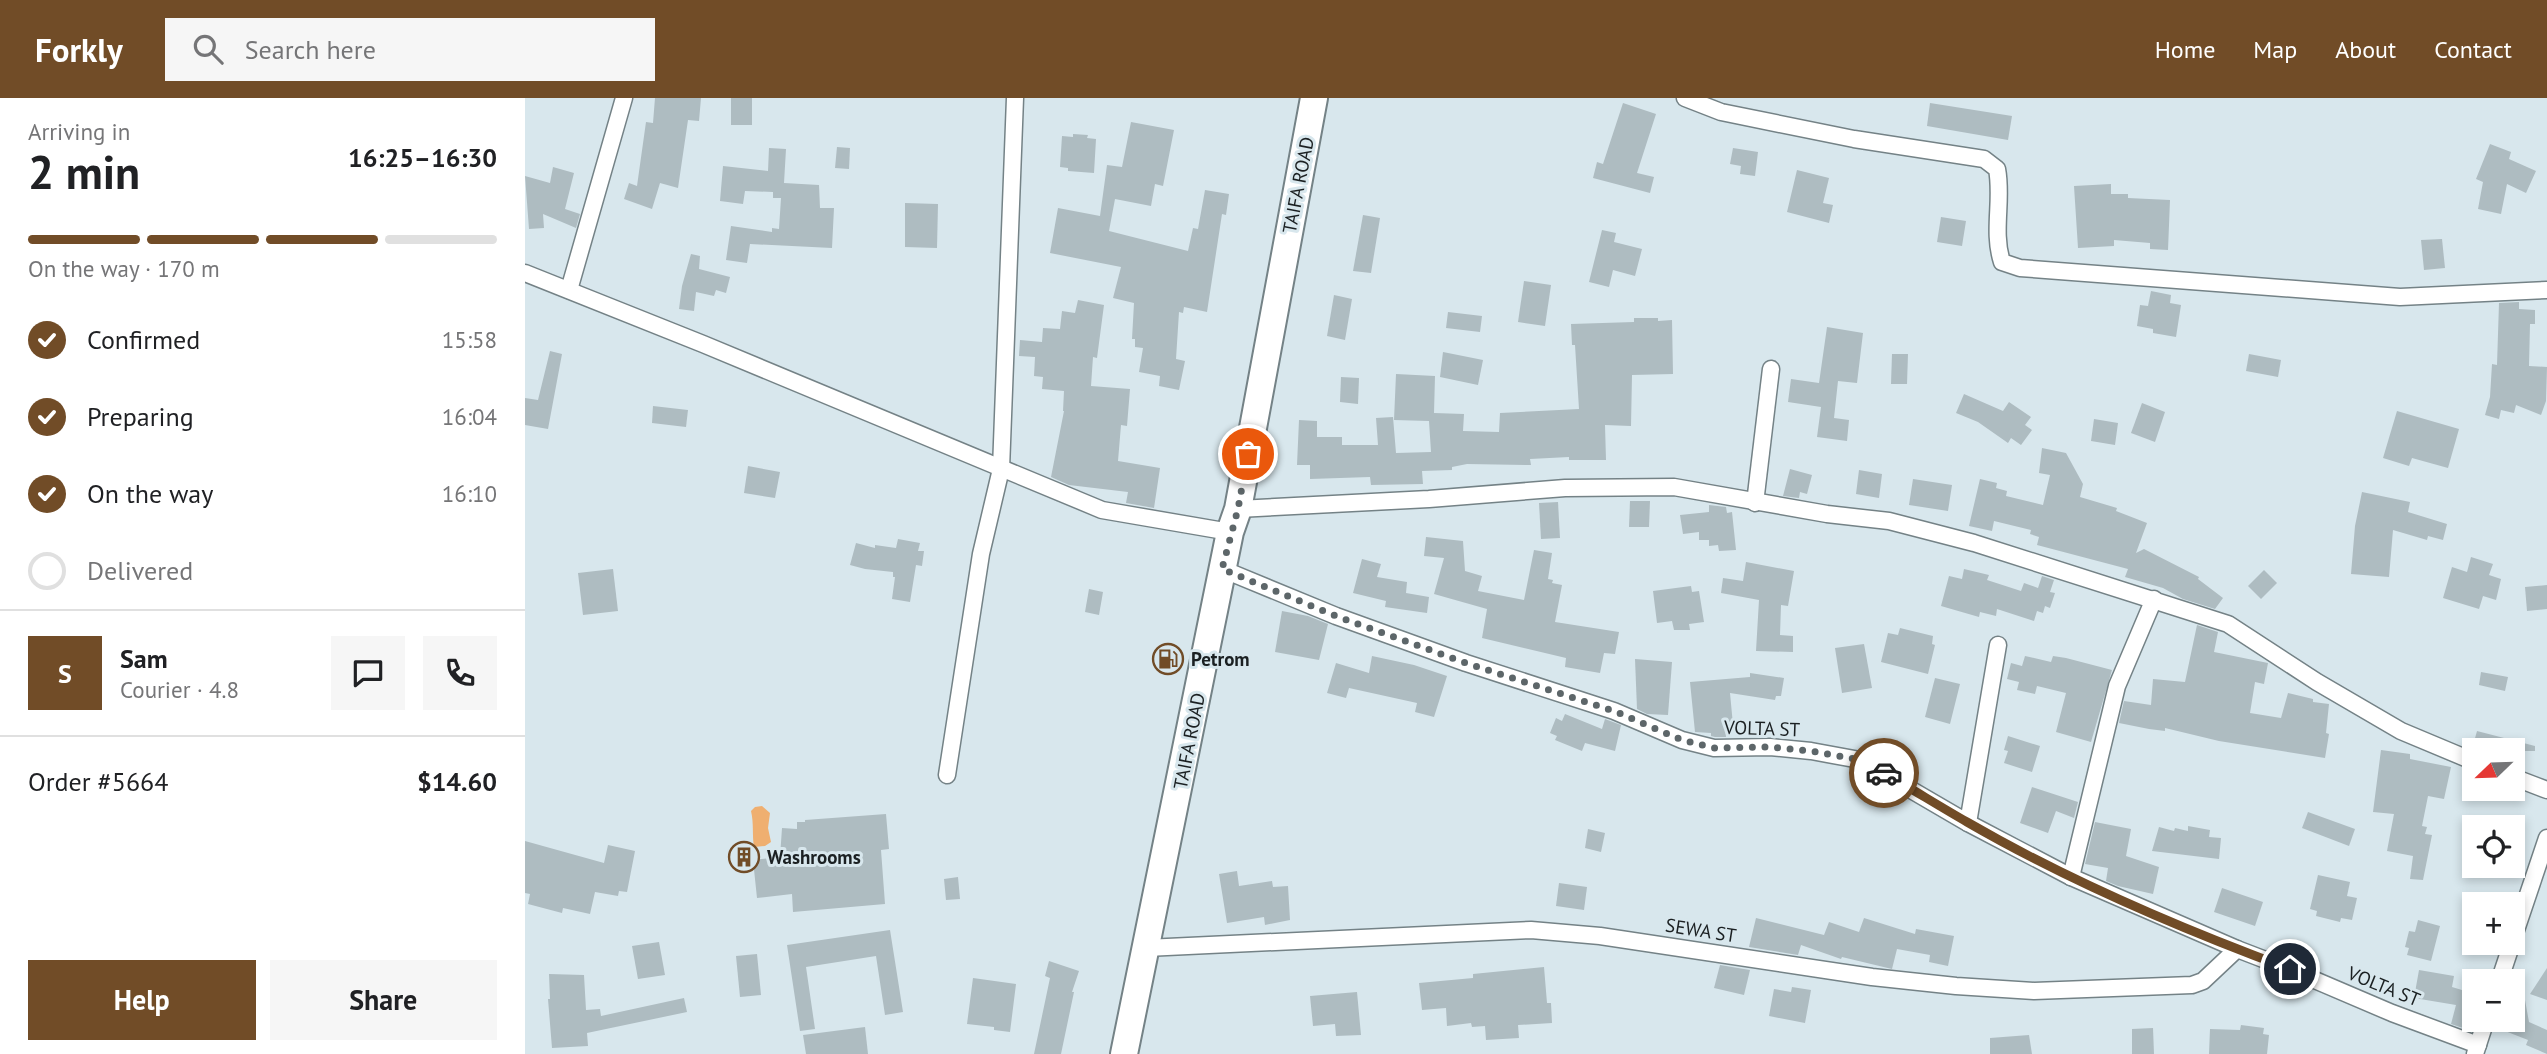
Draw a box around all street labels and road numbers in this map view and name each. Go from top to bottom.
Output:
street label: TAIFA ROAD [1277,135,1319,235]
street label: TAIFA ROAD [1168,691,1210,791]
street label: VOLTA ST [1723,715,1801,741]
street label: SEWA ST [1664,913,1739,948]
street label: VOLTA ST [2343,960,2424,1012]

